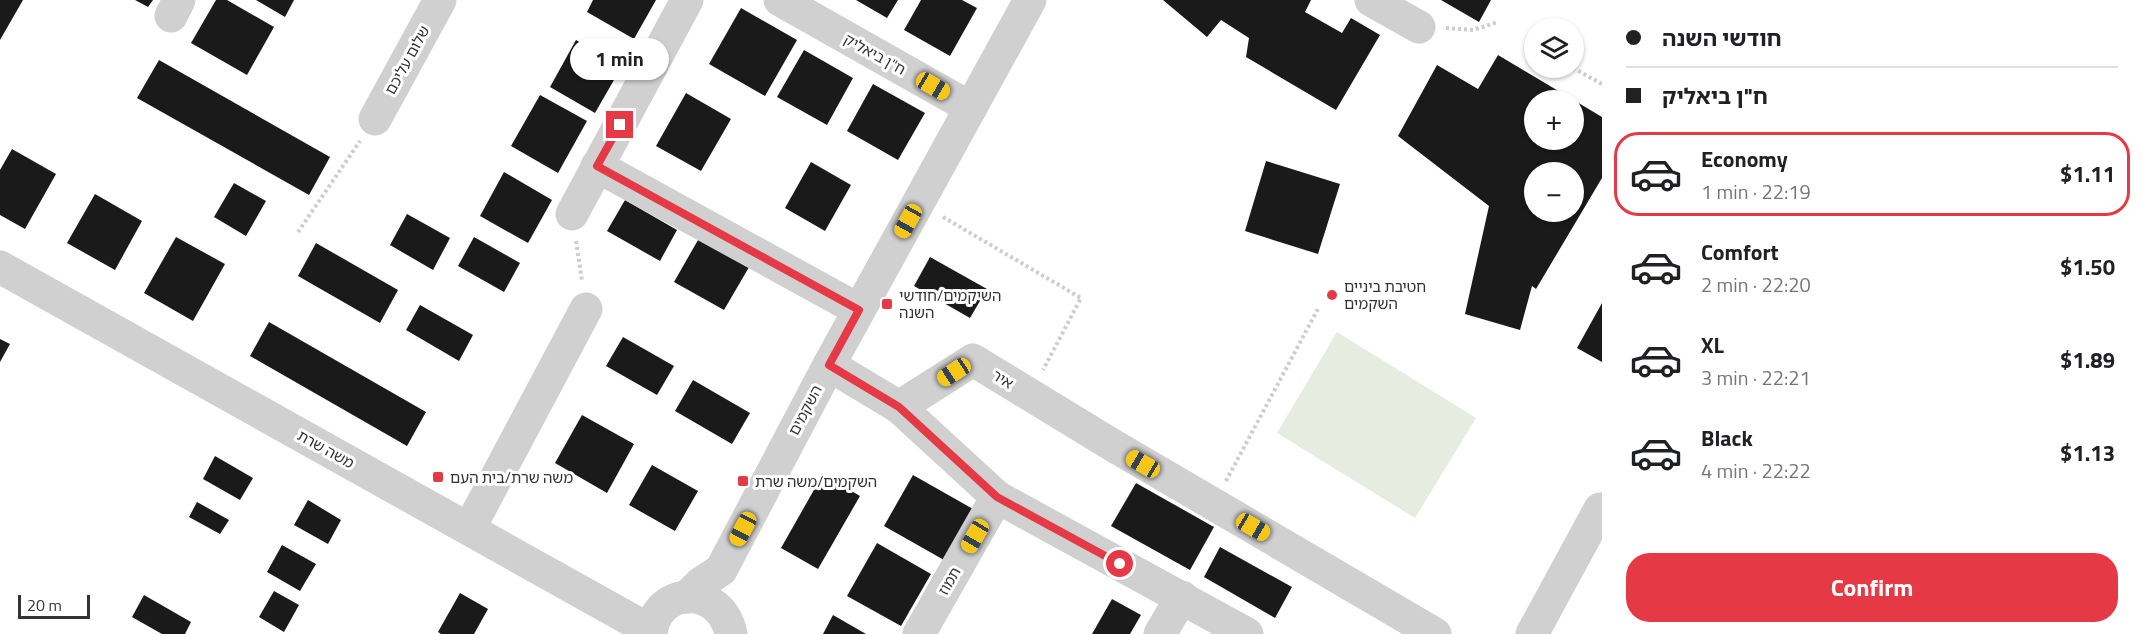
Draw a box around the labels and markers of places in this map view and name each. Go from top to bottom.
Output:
place label: חטיבת ביניים השקמים [1344,275,1426,315]
place label: השיקמים/חודשי השנה [899,284,1001,324]
marker: חטיבת ביניים השקמים [1325,288,1339,302]
marker: השיקמים/חודשי השנה [880,297,894,311]
place label: משה שרת/בית העם [450,466,573,489]
marker: משה שרת/בית העם [431,470,445,484]
place label: השקמים/משה שרת [755,470,877,493]
marker: השקמים/משה שרת [736,474,750,488]

